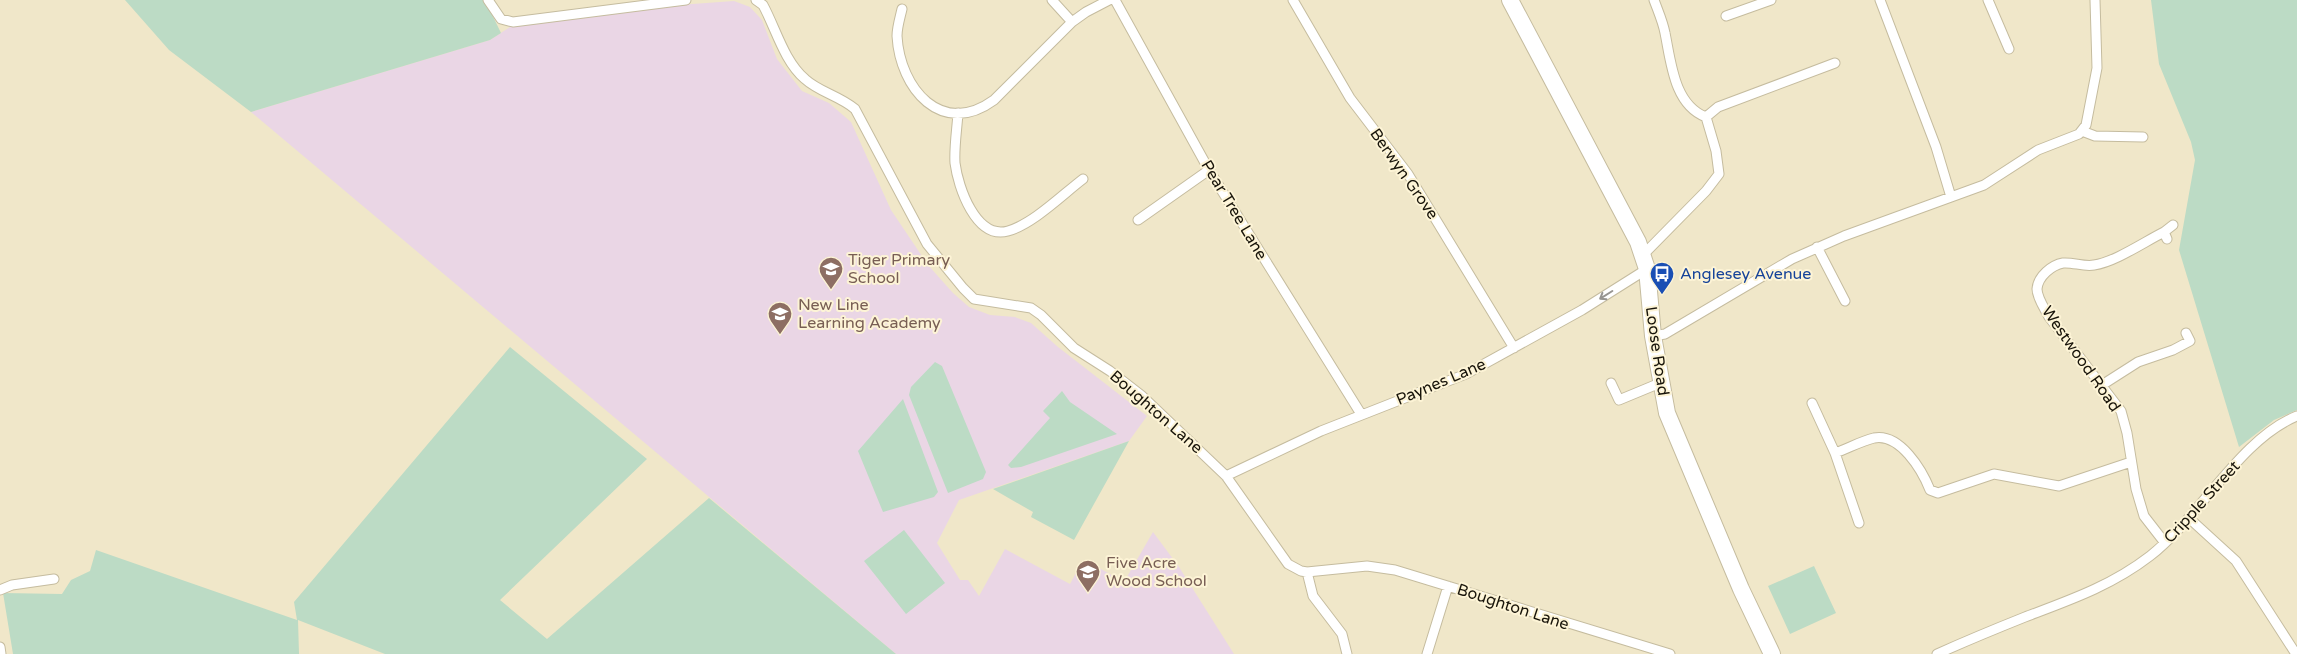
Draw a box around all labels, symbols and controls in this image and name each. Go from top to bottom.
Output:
street label: Berwyn Grove [1365,125,1443,223]
street label: Pear Tree Lane [1196,156,1272,264]
place label: Tiger Primary School [848,250,951,288]
school or university icon: Tiger Primary School [818,256,844,290]
bus stop icon: Anglesey Avenue [1649,261,1675,295]
place label: Anglesey Avenue [1680,264,1811,284]
one-way arrow [1599,290,1613,300]
place label: New Line Learning Academy [798,295,941,333]
school or university icon: New Line Learning Academy [767,301,793,335]
street label: Westwood Road [2037,302,2125,416]
street label: Loose Road [1641,305,1673,397]
street label: Paynes Lane [1393,354,1489,410]
street label: Boughton Lane [1105,366,1207,458]
street label: Cripple Street [2160,457,2244,547]
place label: Five Acre Wood School [1106,553,1207,591]
school or university icon: Five Acre Wood School [1075,559,1101,593]
street label: Boughton Lane [1454,579,1572,635]

